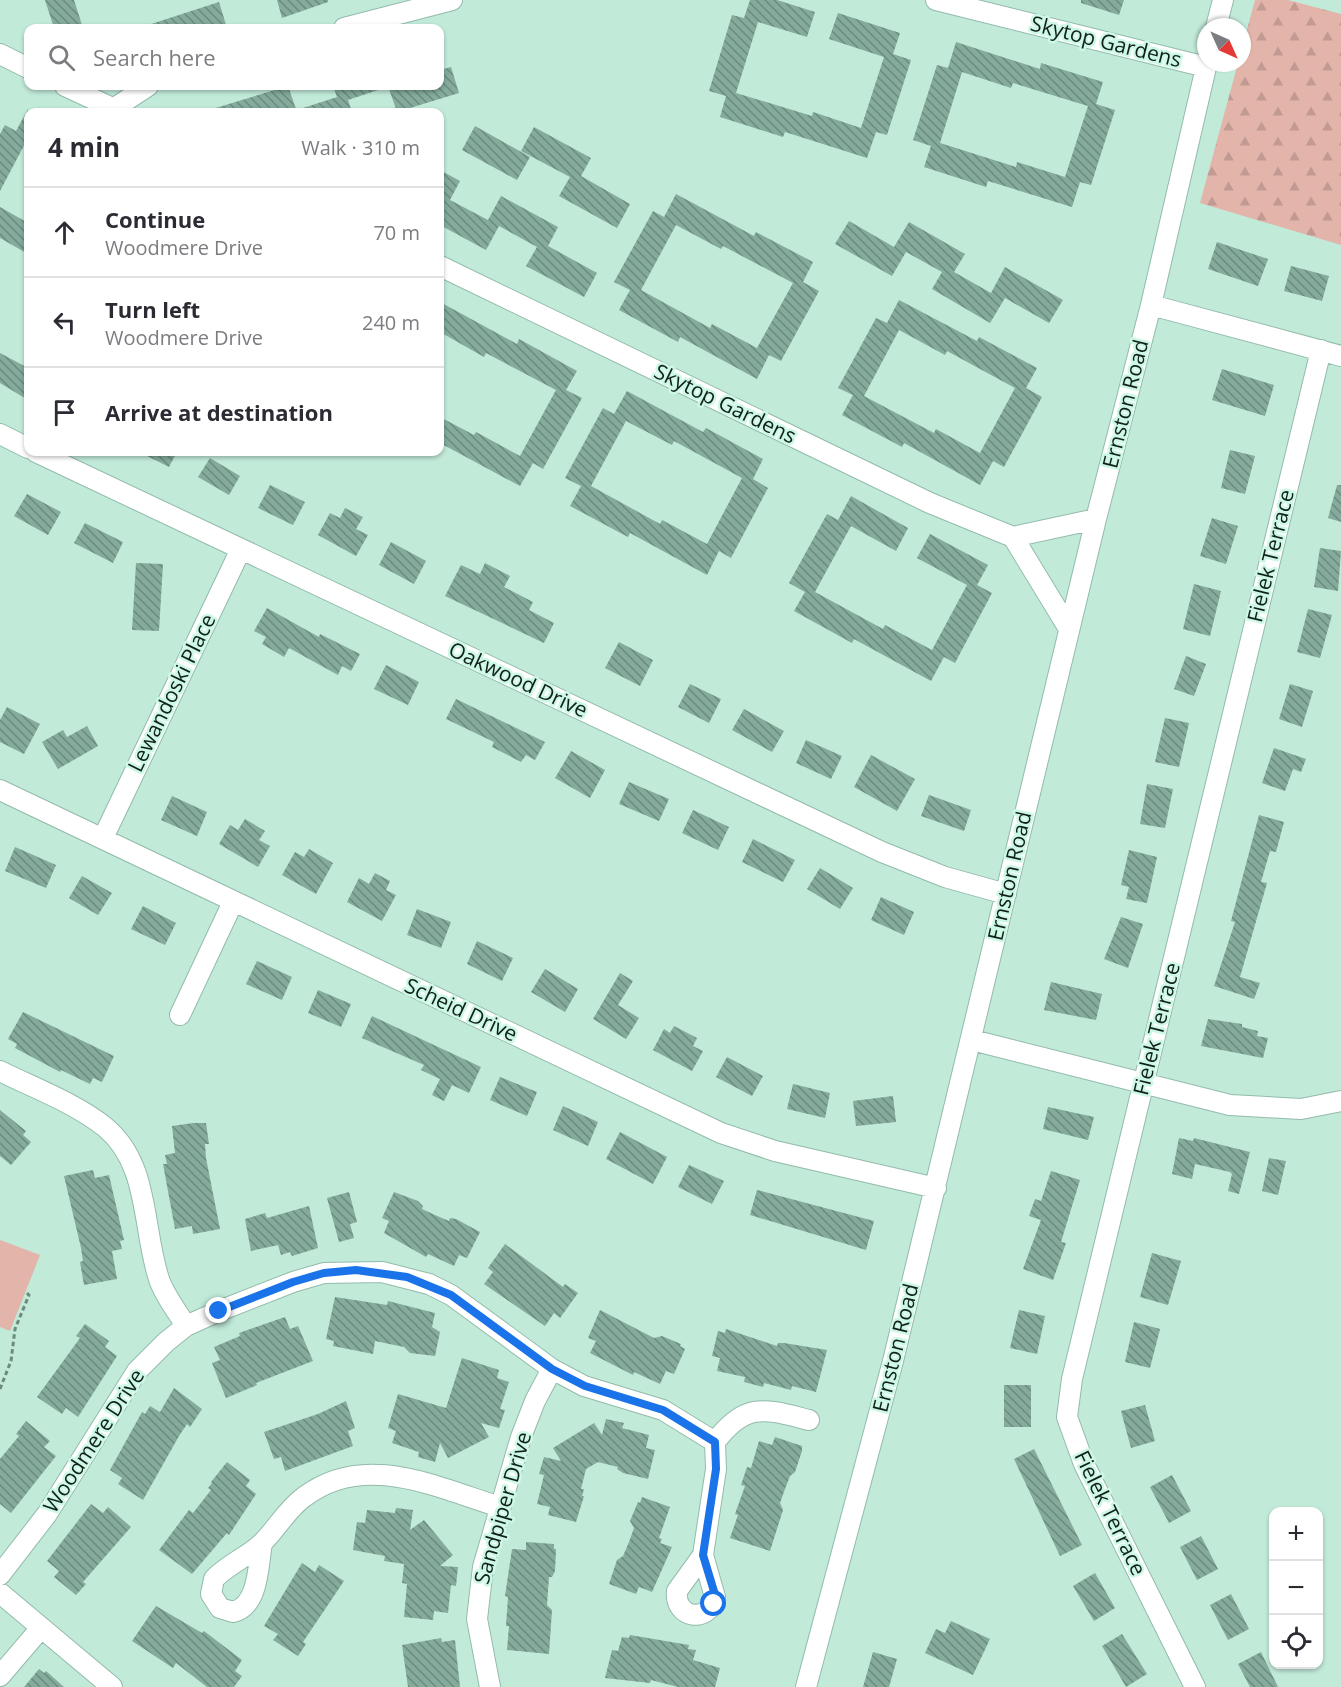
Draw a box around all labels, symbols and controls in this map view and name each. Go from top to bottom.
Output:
street label: Skytop Gardens [1028,9,1185,73]
north arrow [1197,18,1251,72]
search box [24,24,444,90]
icon: search [45,41,78,74]
text: Search here [93,42,216,72]
text: 4 min [48,129,120,165]
text: Walk · 310 m [301,134,420,161]
text: Continue [105,204,205,234]
icon: ahead [48,216,81,249]
text: 70 m [373,219,420,246]
text: Woodmere Drive [105,234,263,261]
text: Turn left [105,294,200,324]
icon: left [48,306,81,339]
text: 240 m [362,309,420,336]
text: Woodmere Drive [105,324,263,351]
street label: Ernston Road [1096,336,1155,471]
street label: Skytop Gardens [650,357,801,450]
icon: arrive [48,396,81,429]
text: Arrive at destination [105,397,333,427]
street label: Fielek Terrace [1240,487,1300,625]
street label: Lewandoski Place [121,609,221,776]
street label: Oakwood Drive [444,635,592,724]
street label: Ernston Road [981,808,1037,943]
street label: Fielek Terrace [1126,960,1186,1098]
street label: Scheid Drive [401,971,522,1047]
street label: Ernston Road [866,1280,925,1415]
route end [205,1297,231,1323]
street label: Woodmere Drive [36,1363,150,1518]
street label: Sandpiper Drive [467,1428,537,1587]
street label: Fielek Terrace [1069,1446,1153,1580]
map controls [1269,1507,1323,1669]
button: + [1269,1507,1323,1561]
button: − [1269,1561,1323,1615]
route start [700,1590,726,1616]
button: locate [1269,1615,1323,1669]

